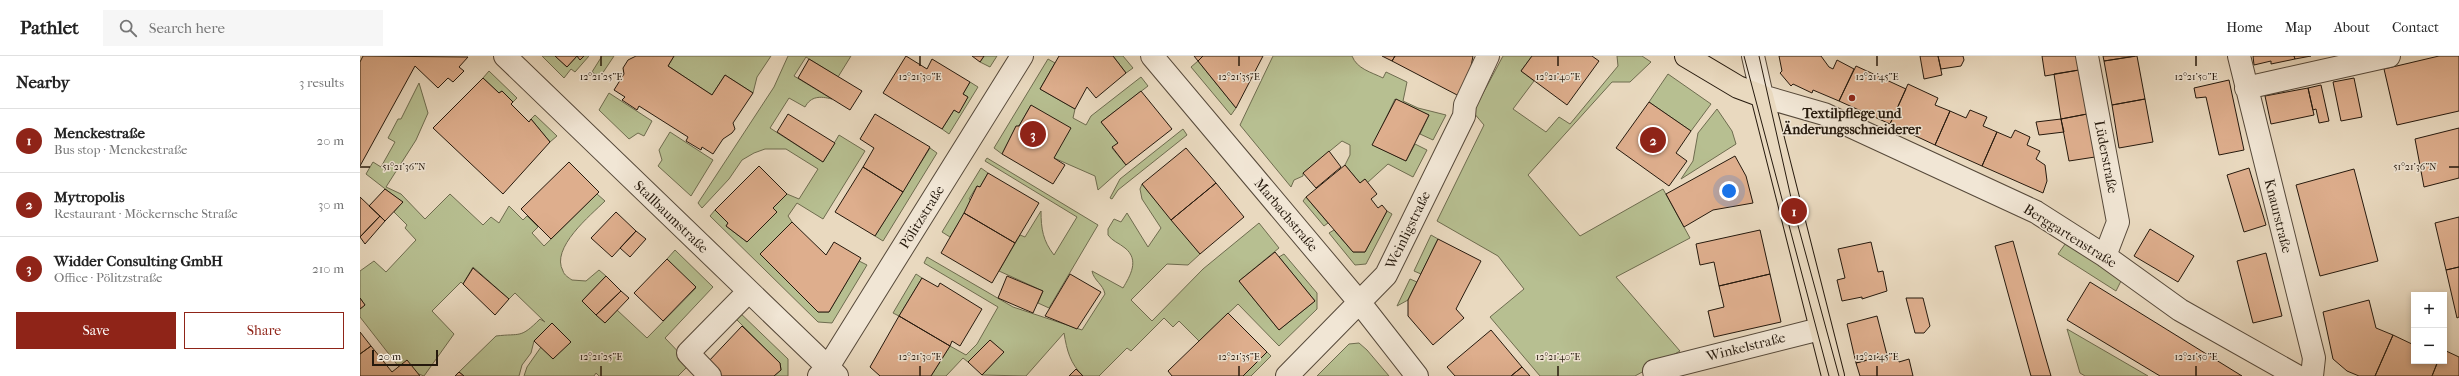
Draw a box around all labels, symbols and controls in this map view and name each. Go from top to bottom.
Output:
search box [103,10,383,46]
text: Pathlet [20,17,79,39]
icon: search [117,17,139,39]
text: Search here [149,19,225,37]
text: Home [2226,19,2263,36]
text: Map [2285,19,2312,36]
text: About [2334,19,2370,36]
text: Contact [2392,19,2439,36]
text: 12°21'25"E [580,71,622,83]
text: 12°21'30"E [899,71,941,83]
text: 12°21'35"E [1218,71,1260,83]
text: 12°21'40"E [1536,71,1580,83]
text: 12°21'45"E [1855,71,1899,83]
text: 12°21'50"E [2174,71,2218,83]
text: Nearby [16,72,70,92]
text: 3 results [299,75,344,90]
marker: Textilpflege und Änderungsschneiderer [1847,93,1857,103]
place label: Textilpflege und Änderungsschneiderer [1782,105,1922,138]
pin: 3 [1020,119,1046,149]
street label: Lüderstraße [2091,119,2121,195]
text: Menckestraße [54,124,145,142]
pin: 2 [1640,125,1666,155]
text: 1 [27,133,31,148]
text: 20 m [317,133,344,148]
text: Bus stop · Menckestraße [54,142,188,157]
text: 51°21'36"N [382,161,426,173]
text: 51°21'36"N [2393,161,2437,173]
street label: Marbachstraße [1250,175,1322,255]
street label: Stallbaumstraße [630,177,712,257]
street label: Knaurstraße [2261,177,2295,255]
your location [1719,181,1739,201]
street label: Pölitzstraße [896,182,948,252]
text: Mytropolis [54,188,124,206]
street label: Weinligstraße [1381,188,1434,273]
pin: 1 [1781,196,1807,226]
text: 2 [26,197,32,212]
text: 30 m [318,197,344,212]
street label: Berggartenstraße [2020,201,2120,272]
text: Restaurant · Möckernsche Straße [54,206,238,221]
text: Widder Consulting GmbH [54,252,223,270]
text: 3 [26,261,32,276]
text: 210 m [312,261,344,276]
text: Office · Pölitzstraße [54,270,162,285]
map controls [2411,292,2447,364]
button: + [2411,292,2447,328]
button: Save [16,312,176,349]
button: Share [184,312,344,349]
button: − [2411,328,2447,364]
street label: Winkelstraße [1704,329,1787,365]
scale bar [372,348,438,367]
text: 20 m [378,350,401,363]
text: 12°21'25"E [580,351,622,363]
text: 12°21'30"E [899,351,941,363]
text: 12°21'35"E [1218,351,1260,363]
text: 12°21'40"E [1536,351,1580,363]
text: 12°21'45"E [1855,351,1899,363]
text: 12°21'50"E [2174,351,2218,363]

